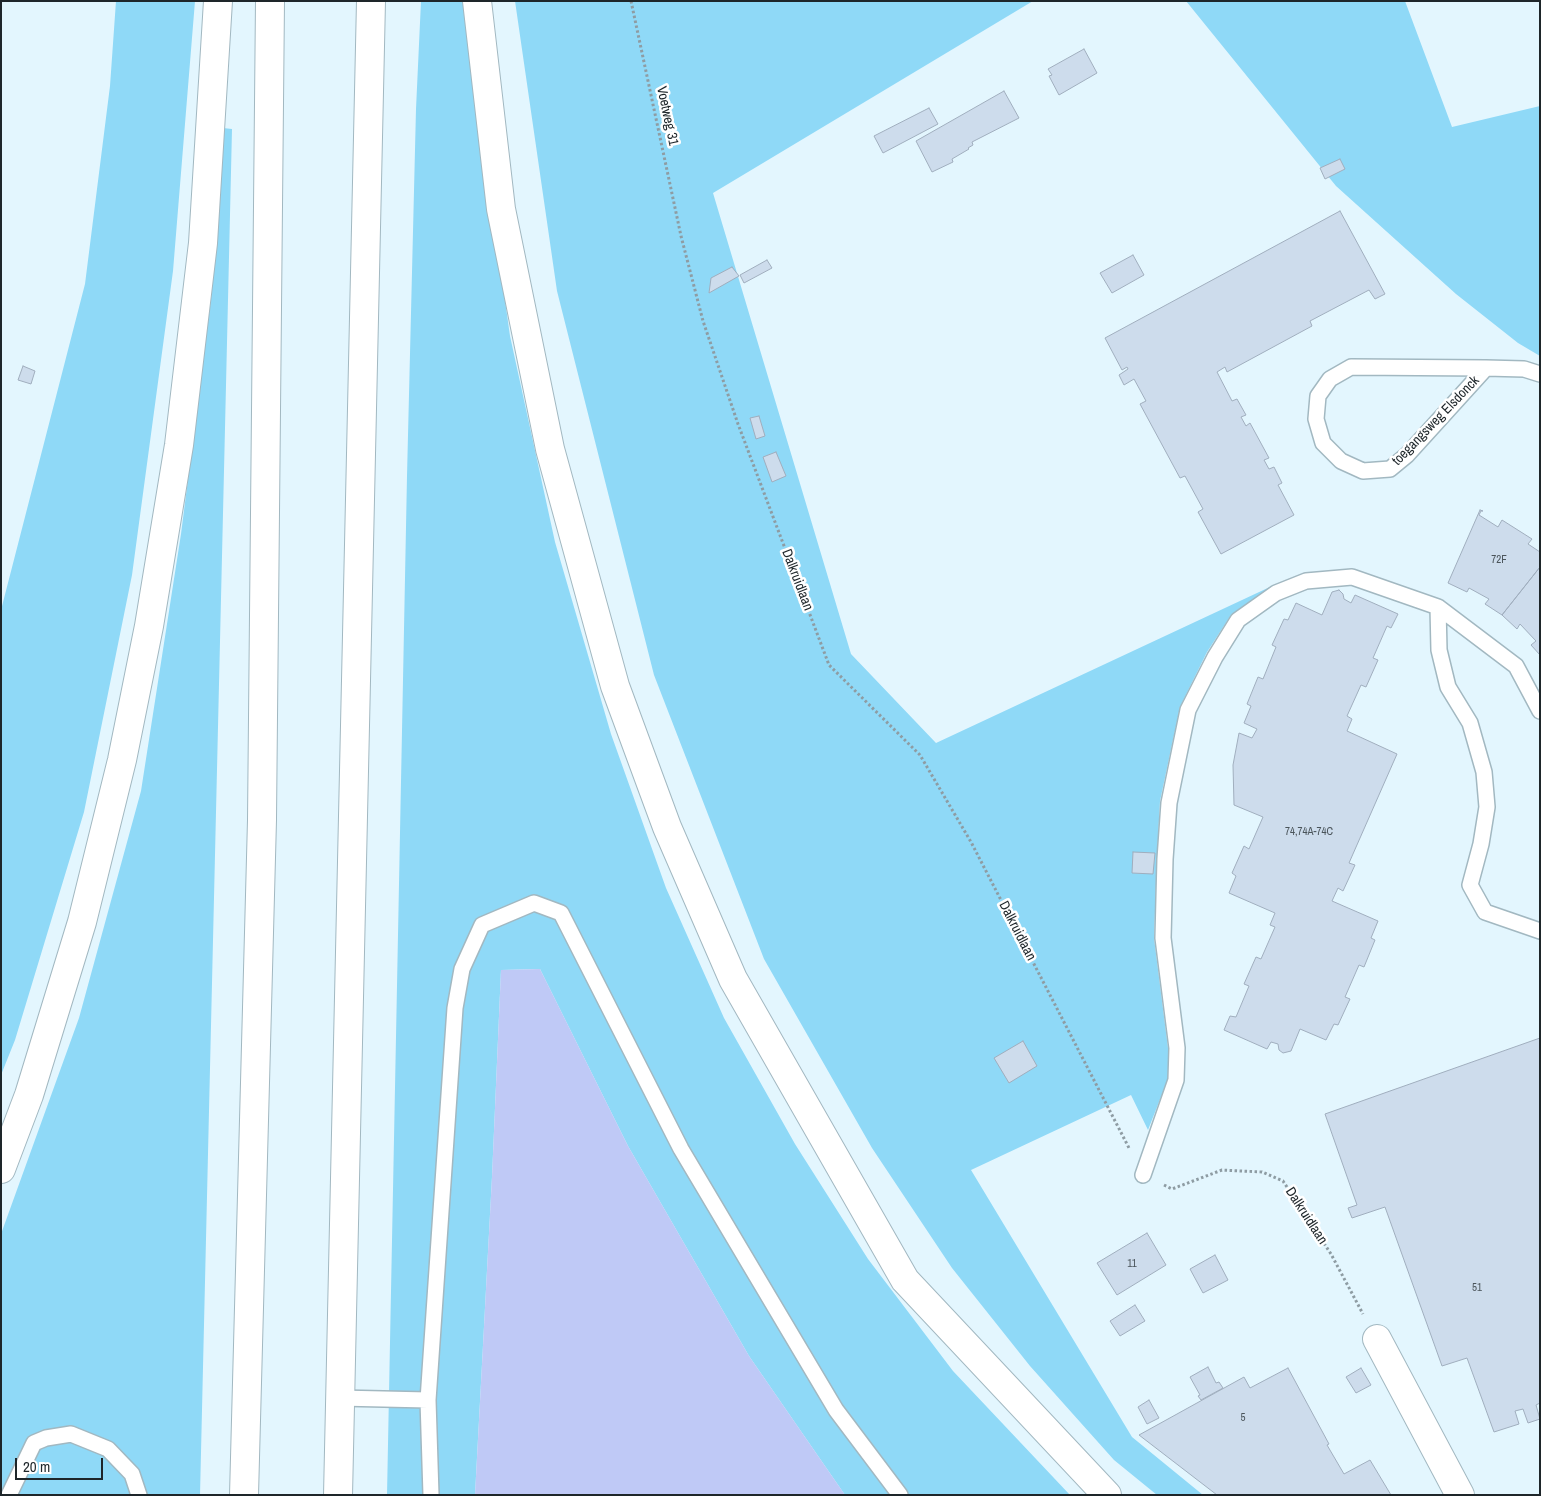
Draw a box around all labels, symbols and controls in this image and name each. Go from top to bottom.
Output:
street label: Voetweg 31 [653,85,681,147]
street label: toegangsweg Elsdonck [1389,373,1483,469]
street label: Dalkruidlaan [778,547,816,613]
house number: 72F [1491,553,1507,567]
house number: 74,74A-74C [1285,825,1333,839]
street label: Dalkruidlaan [995,898,1039,964]
street label: Dalkruidlaan [1281,1184,1331,1248]
house number: 11 [1127,1257,1137,1271]
house number: 51 [1472,1281,1482,1295]
house number: 5 [1240,1411,1246,1425]
scale bar [18,1448,105,1480]
text: 20 m [23,1456,50,1477]

